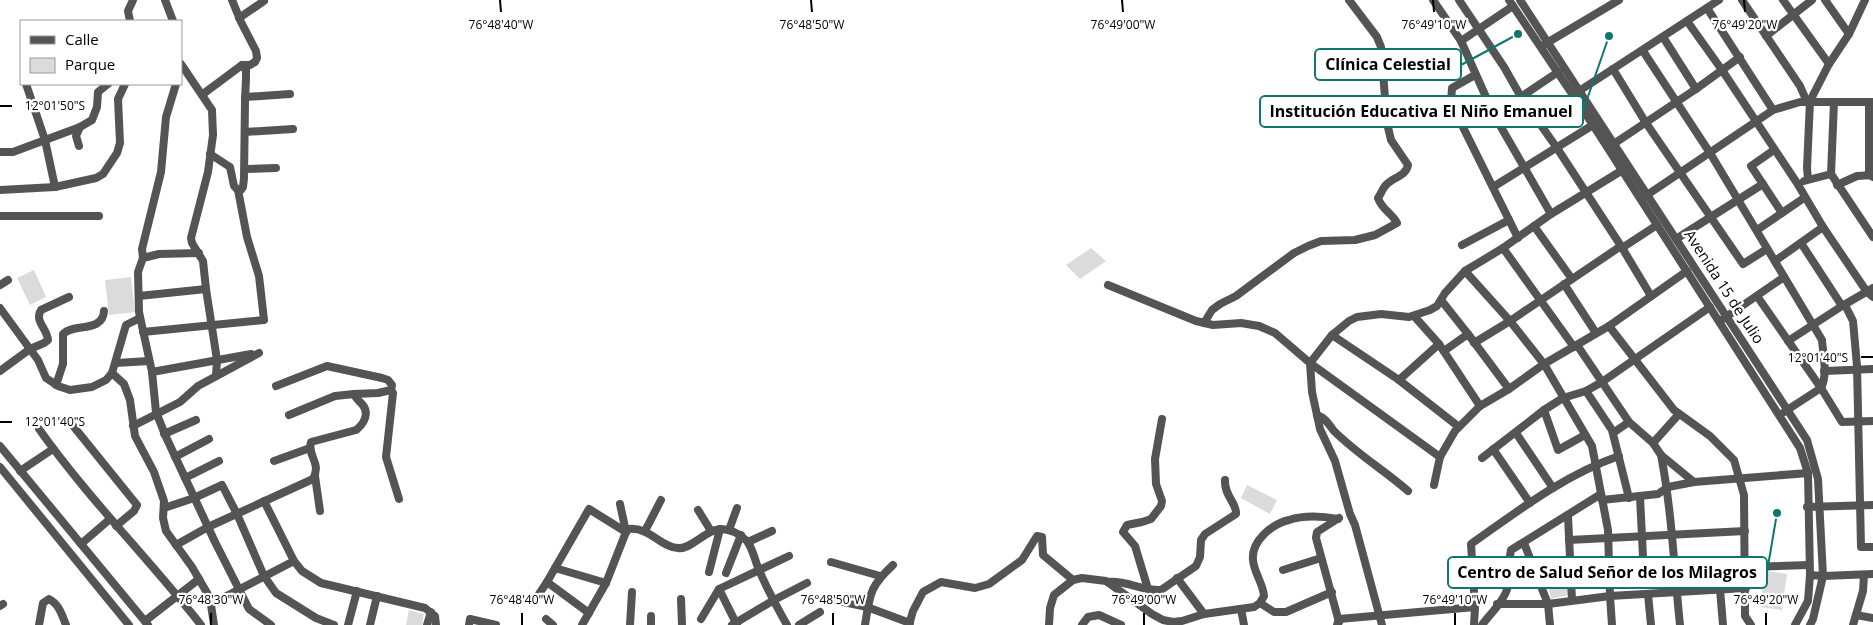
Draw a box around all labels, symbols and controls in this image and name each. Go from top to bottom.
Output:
text: 76°48'40"W [469,16,533,33]
text: 76°48'50"W [780,16,844,33]
text: 76°49'00"W [1091,16,1155,33]
text: 76°49'10"W [1402,16,1466,33]
text: 76°49'20"W [1713,16,1777,33]
legend [20,20,182,85]
text: Calle [65,29,99,49]
callout: Clínica Celestial [1315,49,1461,80]
text: Clínica Celestial [1325,53,1451,75]
text: Parque [65,54,115,74]
callout: Institución Educativa El Niño Emanuel [1260,96,1583,127]
text: 12°01'50"S [25,97,85,114]
text: Institución Educativa El Niño Emanuel [1269,100,1573,122]
street label: Avenida 15 de Julio [1680,226,1769,347]
text: 12°01'40"S [1788,349,1848,366]
text: 12°01'40"S [25,413,85,430]
callout: Centro de Salud Señor de los Milagros [1448,557,1767,588]
text: Centro de Salud Señor de los Milagros [1457,561,1757,583]
text: 76°48'30"W [179,591,243,608]
text: 76°48'40"W [490,591,554,608]
text: 76°48'50"W [801,591,865,608]
text: 76°49'00"W [1112,591,1176,608]
text: 76°49'10"W [1423,591,1487,608]
text: 76°49'20"W [1734,591,1798,608]

